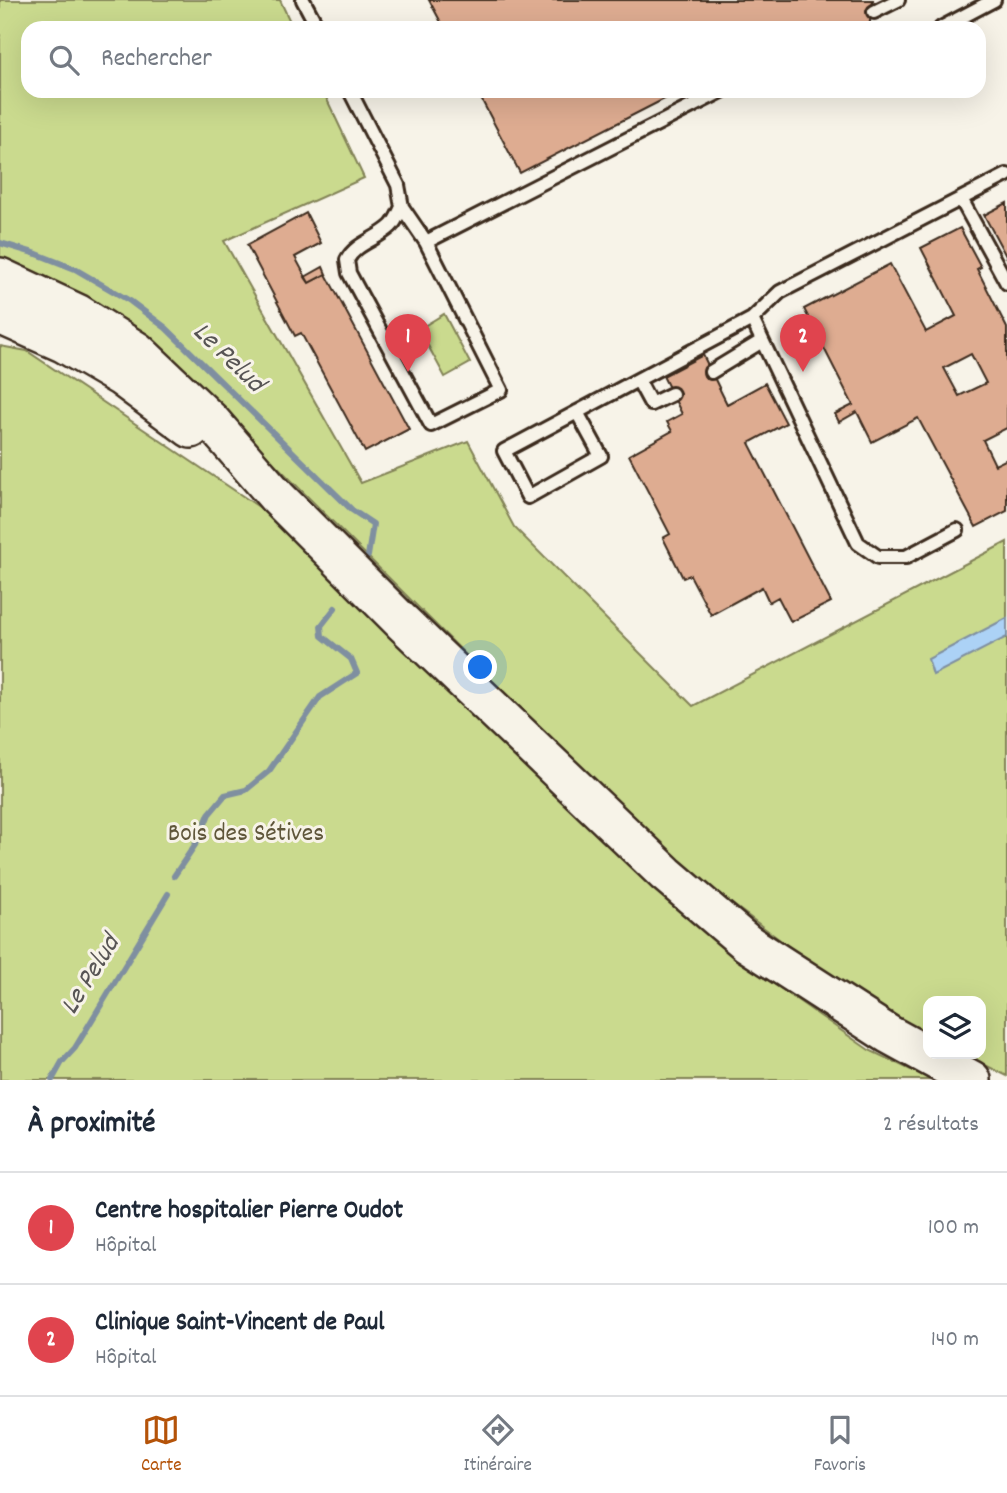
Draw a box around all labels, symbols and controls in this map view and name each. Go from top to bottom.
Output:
search box [21,21,986,98]
icon: search [45,41,83,79]
text: Rechercher [101,41,212,78]
water label: Le Pelud [182,314,275,406]
pin: 1 [385,314,431,372]
pin: 2 [780,314,826,372]
your location [463,650,497,684]
park label: Bois des Sétives [168,816,324,853]
water label: Le Pelud [52,925,134,1024]
map controls [923,996,986,1059]
button: layers [923,996,986,1059]
text: À proximité [28,1104,155,1147]
text: 2 résultats [883,1109,979,1142]
text: Centre hospitalier Pierre Oudot [95,1193,403,1230]
text: 1 [48,1212,54,1245]
text: 100 m [928,1212,979,1245]
text: Hôpital [95,1230,157,1263]
text: Clinique Saint-Vincent de Paul [95,1305,384,1342]
text: 2 [46,1324,56,1357]
text: 140 m [931,1324,979,1357]
text: Hôpital [95,1342,157,1375]
tab: Carte [141,1411,182,1480]
tab: Itinéraire [464,1411,532,1480]
tab: Favoris [814,1411,866,1480]

